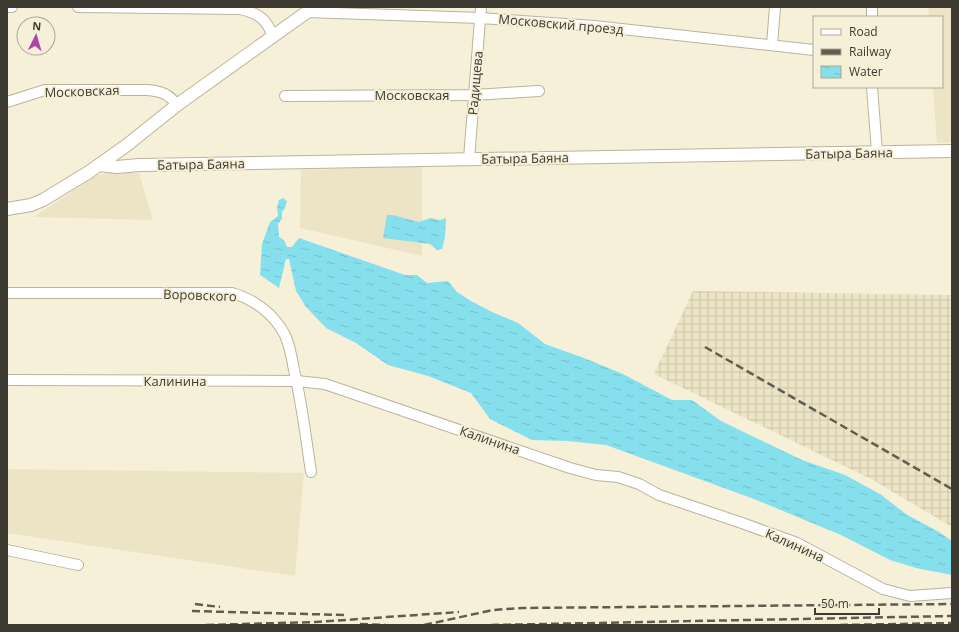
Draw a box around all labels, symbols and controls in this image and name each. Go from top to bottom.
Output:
street label: Московский проезд [498,10,625,38]
north arrow [16,16,56,56]
legend [813,16,943,88]
text: N [32,18,42,33]
text: Road [849,23,878,40]
text: Railway [849,43,892,60]
street label: Радищева [463,50,487,116]
text: Water [849,63,883,80]
street label: Московская [44,81,120,101]
street label: Московская [374,86,450,104]
street label: Батыра Баяна [805,143,893,163]
street label: Батыра Баяна [481,148,569,168]
street label: Батыра Баяна [157,154,245,174]
street label: Воровского [163,285,237,305]
street label: Калинина [144,372,206,390]
street label: Калинина [457,421,523,459]
street label: Калинина [763,524,827,566]
scale bar [815,590,879,616]
text: 50 m [821,595,849,612]

